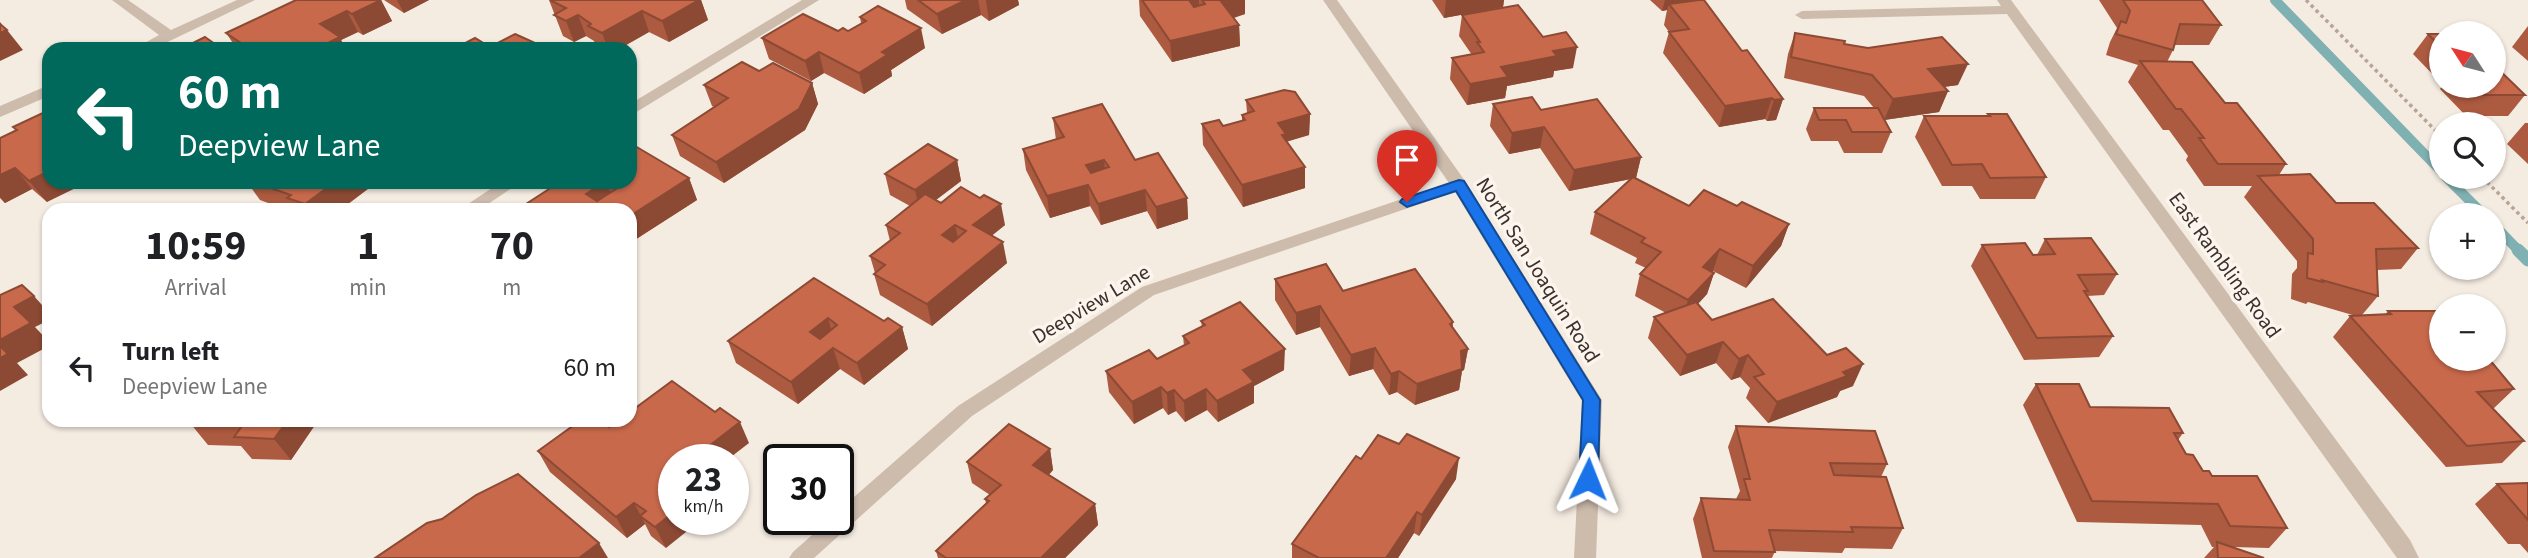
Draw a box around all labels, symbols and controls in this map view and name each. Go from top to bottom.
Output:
north arrow [2429,21,2506,98]
map controls [2429,21,2506,371]
text: 60 m [178,58,282,128]
icon: left [63,70,154,161]
button: search [2429,112,2506,189]
text: Deepview Lane [178,123,380,169]
pin [1377,130,1437,202]
icon: arrive [1388,141,1426,179]
street label: North San Joaquin Road [1469,172,1607,368]
street label: East Rambling Road [2162,186,2288,344]
button: + [2429,203,2506,280]
text: 10:59 [145,216,246,276]
text: 1 [357,216,379,276]
text: 70 [490,216,534,276]
street label: Deepview Lane [1026,257,1156,351]
text: Arrival [165,271,227,304]
text: min [349,271,387,304]
text: m [502,271,521,304]
button: − [2429,294,2506,371]
text: Turn left [122,333,219,370]
icon: left [63,349,101,387]
text: 60 m [563,349,616,386]
text: Deepview Lane [122,370,267,403]
position arrow [1551,442,1625,516]
speed limit sign: 30 [763,444,854,535]
text: 23 [685,455,722,505]
text: km/h [684,494,723,519]

